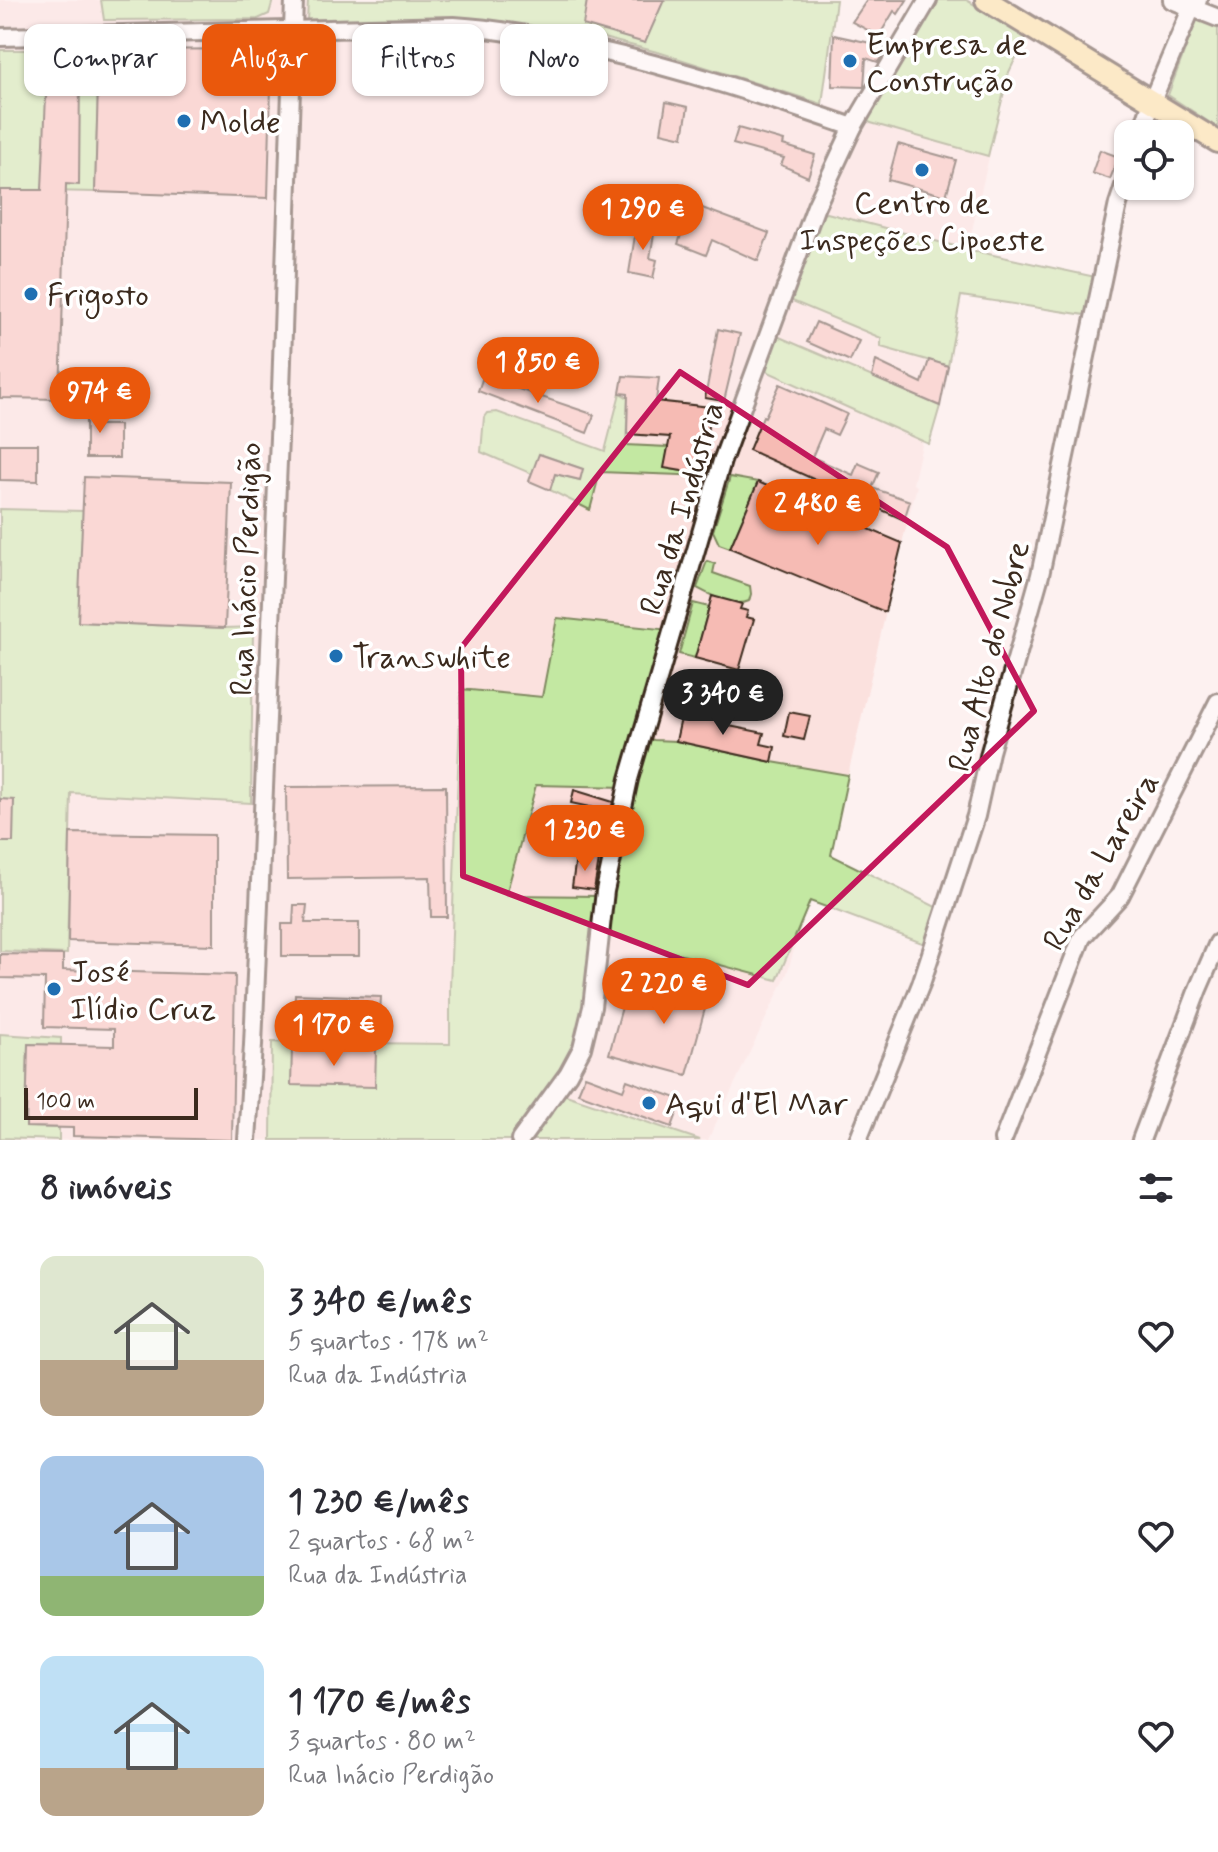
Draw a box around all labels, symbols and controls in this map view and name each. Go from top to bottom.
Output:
chip: Comprar [24,24,186,96]
chip: Alugar [202,24,336,96]
chip: Filtros [352,24,484,96]
chip: Novo [500,24,608,96]
place label: Empresa de Construção [866,24,1027,103]
marker: Empresa de Construção [841,52,859,70]
place label: Molde [200,102,281,144]
marker: Molde [175,112,193,130]
map controls [1114,120,1194,200]
button: locate [1114,120,1194,200]
marker: Centro de Inspeções Cipoeste [913,161,931,179]
place label: Centro de Inspeções Cipoeste [799,183,1045,262]
pin: 1 290 € [569,184,717,252]
text: 1 290 € [601,193,685,227]
place label: Frigosto [47,275,149,319]
marker: Frigosto [22,285,40,303]
pin: 1 850 € [464,337,612,405]
text: 1 850 € [495,346,581,380]
pin: 974 € [44,367,156,435]
text: 974 € [67,376,133,410]
street label: Rua da Indústria [631,397,735,620]
street label: Rua Inácio Perdigão [222,442,272,697]
pin: 2 480 € [744,479,892,547]
text: 2 480 € [774,488,862,522]
street label: Rua Alto do Nobre [939,536,1041,777]
place label: Transwhite [352,637,511,679]
marker: Transwhite [327,647,345,665]
pin: 3 340 € [649,669,797,737]
text: 3 340 € [681,678,765,712]
street label: Rua da Lareira [1034,765,1170,959]
pin: 1 230 € [511,805,659,873]
text: 1 230 € [544,814,626,848]
place label: José Ilídio Cruz [70,952,216,1031]
pin: 2 220 € [590,958,738,1026]
text: 2 220 € [620,967,708,1001]
marker: José Ilídio Cruz [45,980,63,998]
pin: 1 170 € [260,1000,408,1068]
text: 1 170 € [293,1009,375,1043]
scale bar [24,1084,198,1120]
place label: Aqui d'El Mar [665,1084,848,1126]
text: 100 m [36,1088,95,1116]
marker: Aqui d'El Mar [640,1094,658,1112]
text: 8 imóveis [40,1166,172,1211]
icon: filters [1134,1166,1178,1210]
text: 3 340 €/mês [288,1280,471,1325]
icon: home [104,1288,200,1384]
icon: heart [1134,1314,1178,1358]
text: 5 quartos · 178 m² [288,1325,489,1359]
text: Rua da Indústria [288,1359,467,1393]
text: 1 230 €/mês [288,1480,469,1525]
icon: home [104,1488,200,1584]
icon: heart [1134,1514,1178,1558]
text: 2 quartos · 68 m² [288,1525,475,1559]
text: Rua da Indústria [288,1559,467,1593]
text: 1 170 €/mês [288,1680,470,1725]
icon: home [104,1688,200,1784]
icon: heart [1134,1714,1178,1758]
text: 3 quartos · 80 m² [288,1725,476,1759]
text: Rua Inácio Perdigão [288,1759,494,1793]

